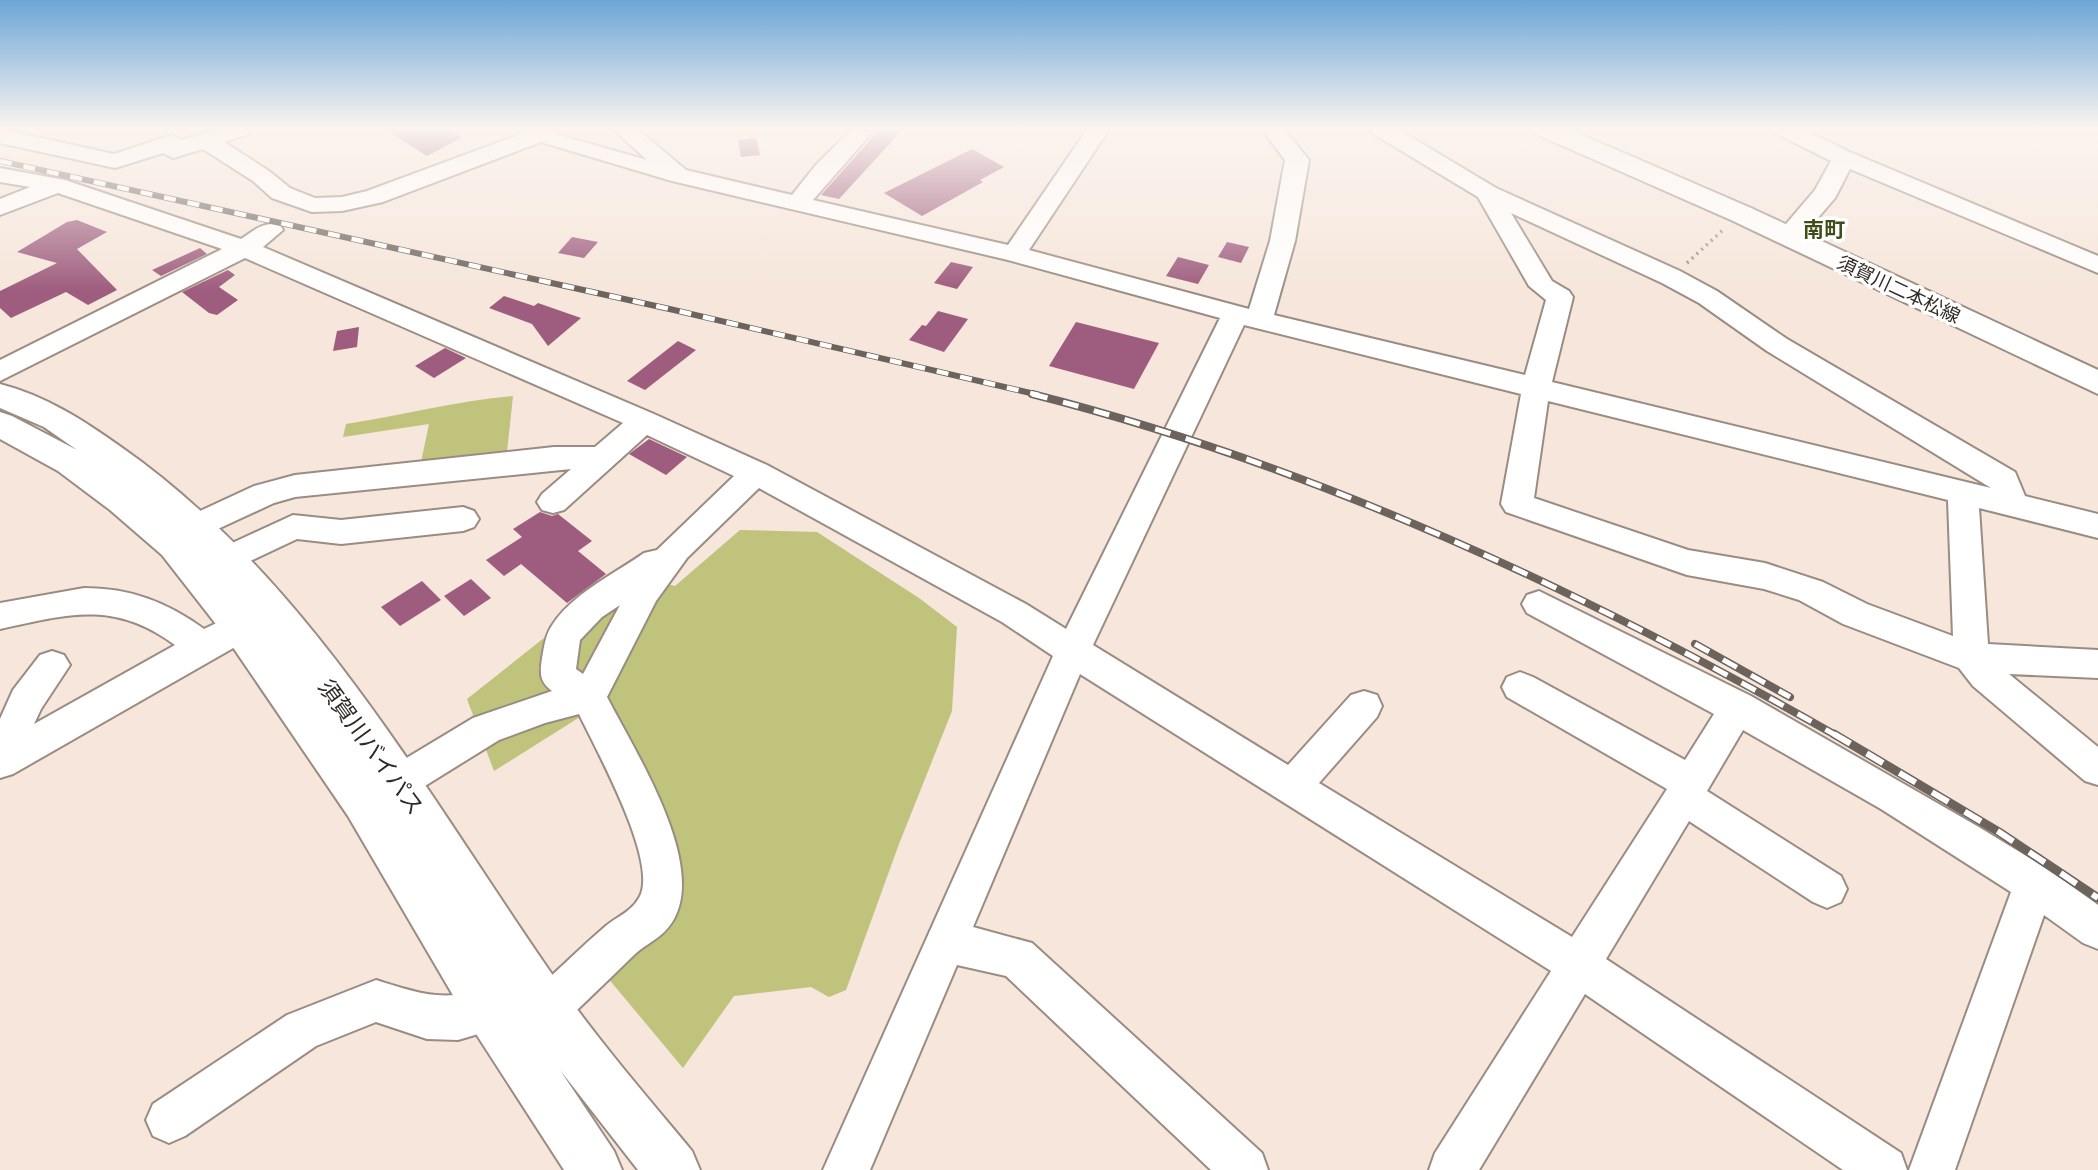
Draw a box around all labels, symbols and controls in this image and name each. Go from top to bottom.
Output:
district label: 南町 [1803,216,1845,241]
street label: 須賀川二本松線 [1834,250,1964,327]
street label: 須賀川バイパス [313,673,430,820]

